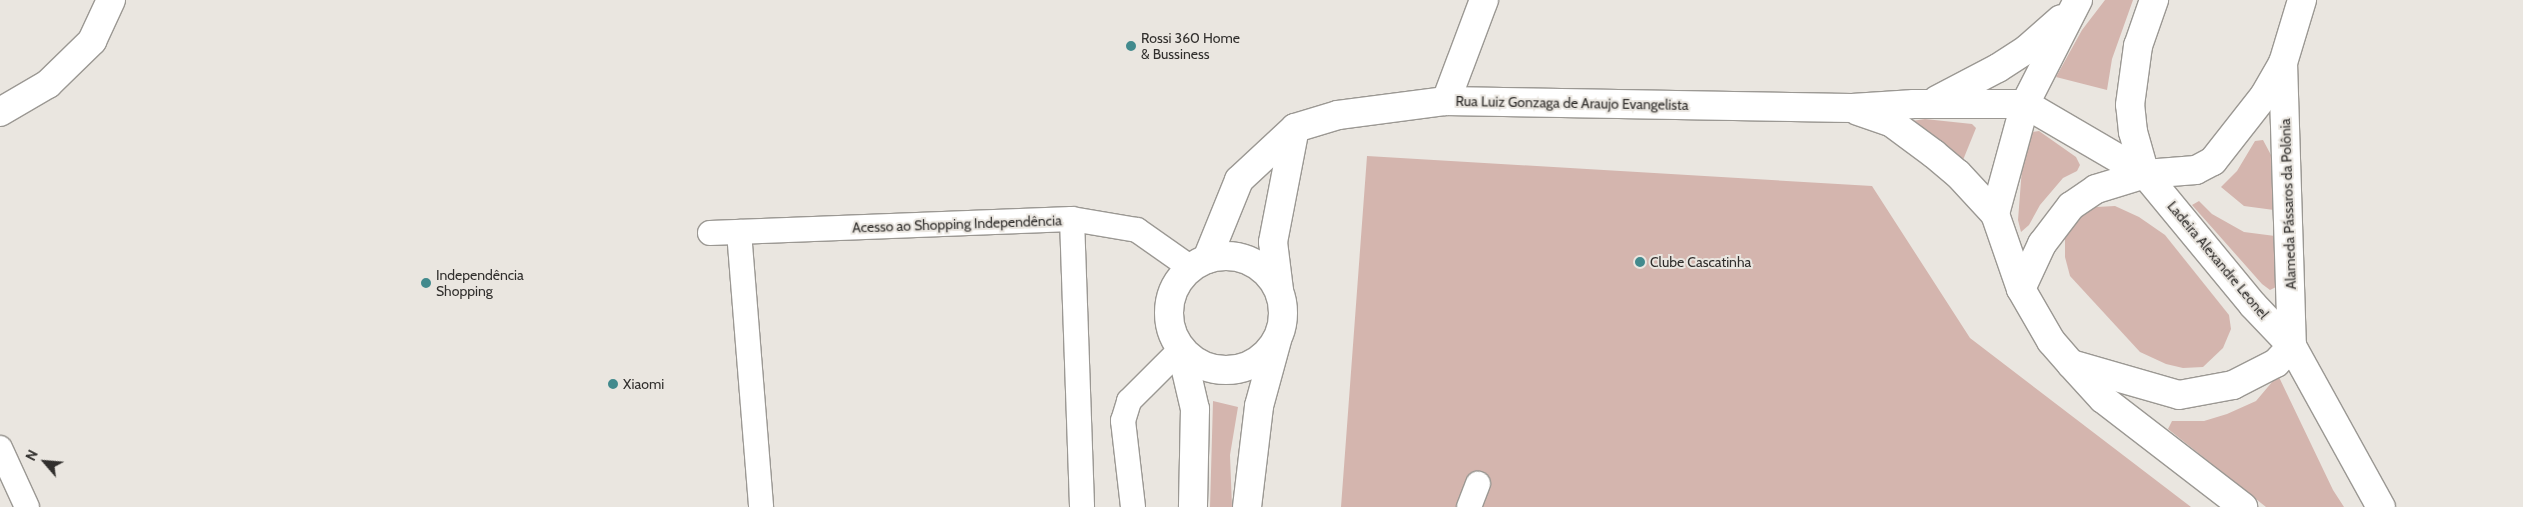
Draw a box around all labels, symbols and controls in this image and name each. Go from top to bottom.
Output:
place label: Rossi 360 Home & Bussiness [1141,30,1240,62]
marker: Rossi 360 Home & Bussiness [1125,40,1137,52]
street label: Rua Luiz Gonzaga de Araujo Evangelista [1455,93,1689,113]
street label: Alameda Pássaros da Polônia [2277,118,2299,290]
street label: Ladeira Alexandre Leonel [2164,198,2272,322]
street label: Acesso ao Shopping Independência [852,212,1062,236]
place label: Clube Cascatinha [1650,254,1751,270]
marker: Clube Cascatinha [1634,256,1646,268]
place label: Independência Shopping [436,267,524,300]
marker: Independência Shopping [420,277,432,289]
place label: Xiaomi [623,376,664,392]
marker: Xiaomi [607,378,619,390]
north arrow [20,437,70,487]
text: N [21,447,42,464]

